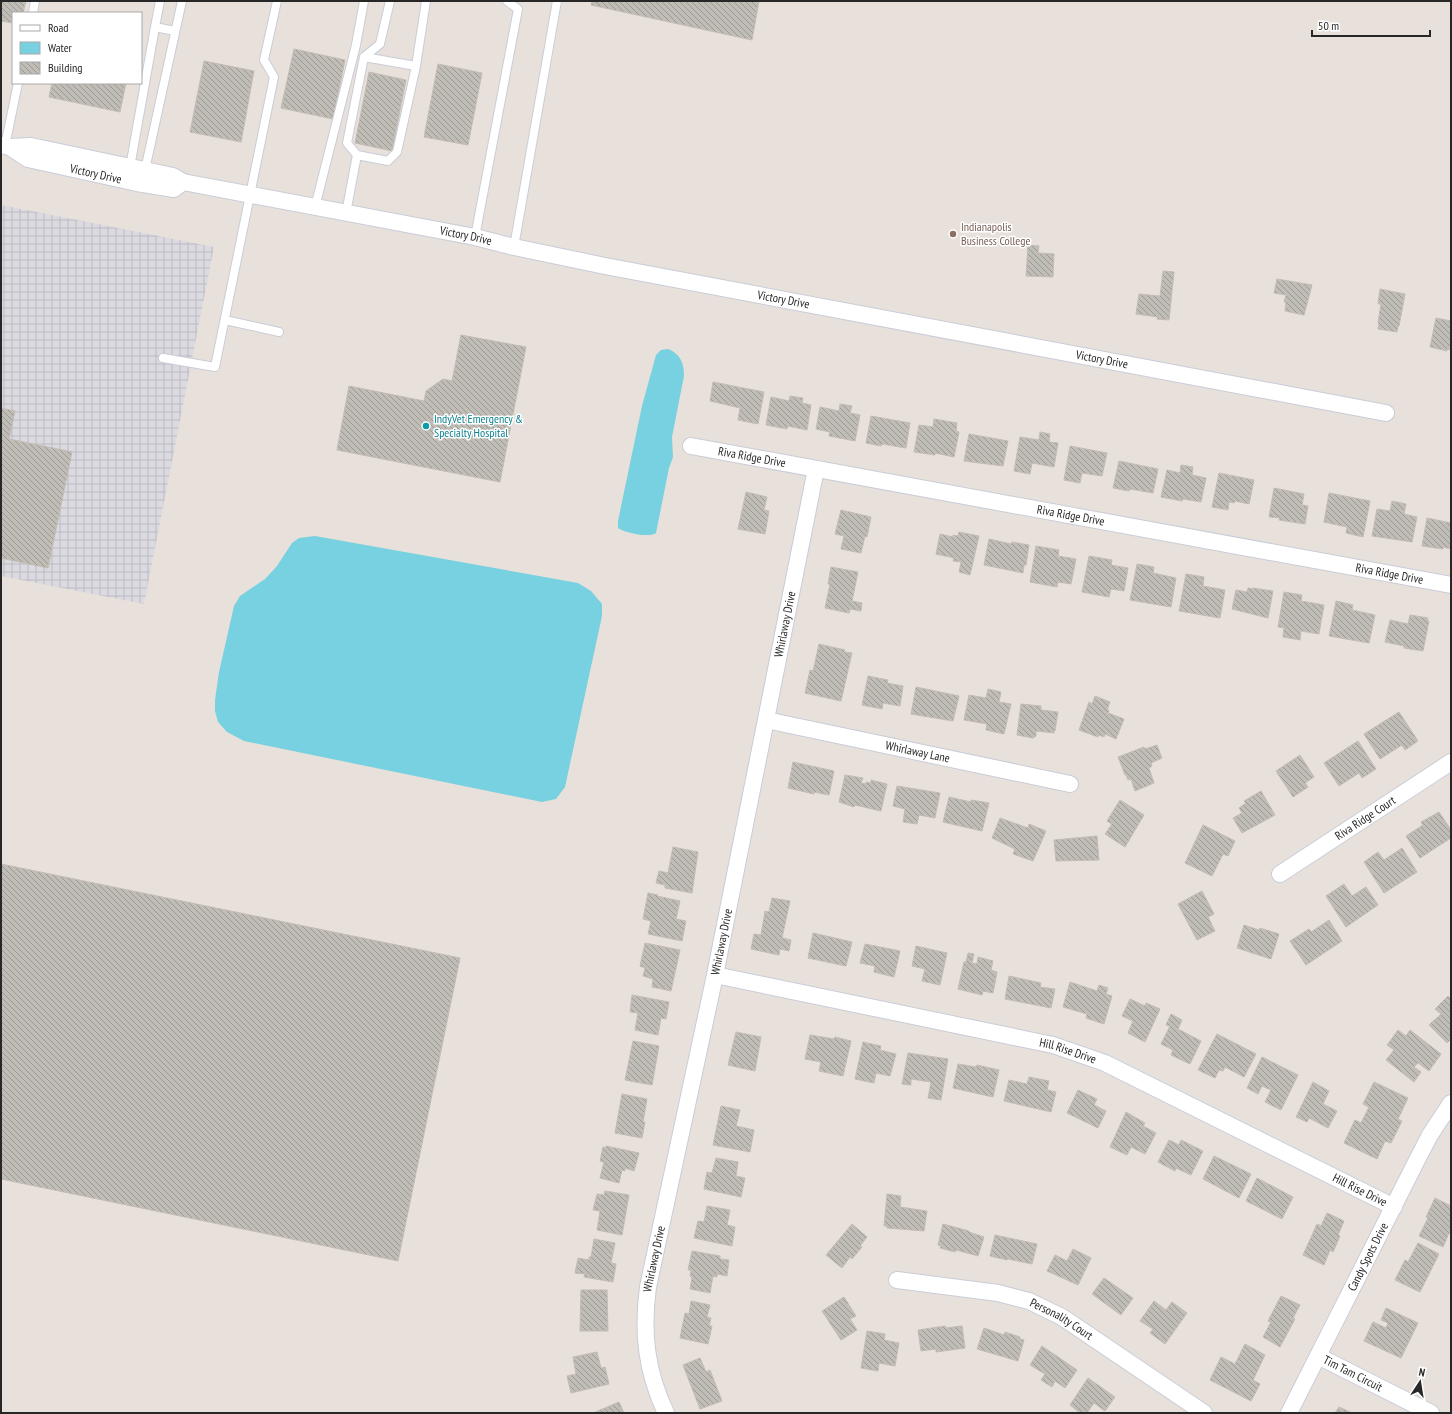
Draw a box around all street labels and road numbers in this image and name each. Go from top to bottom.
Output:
street label: Victory Drive [68,160,123,186]
street label: Victory Drive [438,222,494,248]
street label: Victory Drive [755,287,811,311]
street label: Victory Drive [1074,347,1129,371]
street label: Riva Ridge Drive [717,443,787,470]
street label: Riva Ridge Drive [1036,501,1106,529]
street label: Riva Ridge Drive [1354,560,1425,587]
street label: Whirlaway Drive [771,590,798,659]
street label: Whirlaway Lane [884,737,951,766]
street label: Riva Ridge Court [1332,792,1399,843]
street label: Whirlaway Drive [707,907,735,976]
street label: Hill Rise Drive [1038,1034,1098,1066]
street label: Hill Rise Drive [1330,1170,1390,1209]
street label: Candy Spots Drive [1344,1220,1391,1293]
street label: Whirlaway Drive [639,1224,668,1293]
street label: Personality Court [1028,1295,1097,1343]
street label: Tim Tam Circuit [1321,1352,1386,1395]

